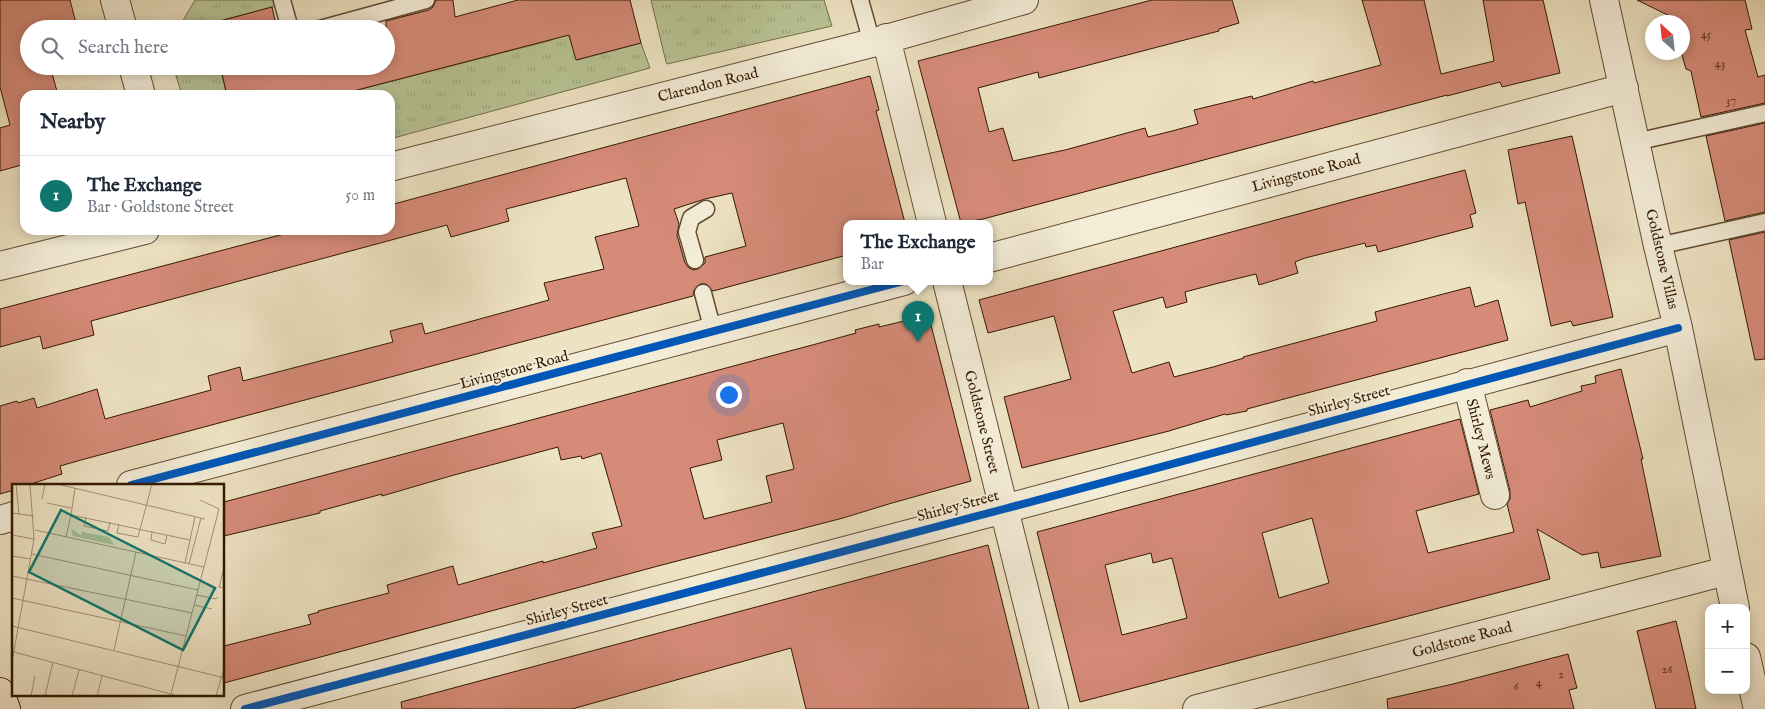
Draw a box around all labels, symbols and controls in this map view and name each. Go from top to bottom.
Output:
north arrow [1645,15,1690,60]
search box [20,20,395,75]
house number: 45 [1701,27,1712,42]
icon: search [38,34,66,62]
text: Search here [78,36,169,60]
house number: 43 [1715,56,1725,71]
street label: Clarendon Road [656,63,761,107]
house number: 37 [1726,93,1736,108]
text: Nearby [40,109,105,136]
street label: Livingstone Road [1250,149,1363,197]
text: The Exchange [87,174,202,198]
text: 1 [53,186,59,206]
text: 50 m [346,186,375,206]
text: Bar · Goldstone Street [87,198,234,218]
street label: Goldstone Villas [1641,207,1683,311]
popup [843,220,993,285]
text: The Exchange [861,231,975,255]
text: Bar [861,255,884,275]
pin: 1 [902,301,934,342]
street label: Livingstone Road [458,346,571,394]
street label: Goldstone Street [960,368,1004,476]
street label: Shirley Street [1306,381,1392,421]
your location [716,382,742,408]
street label: Shirley Mews [1462,397,1500,481]
inset map [12,484,225,696]
street label: Shirley Street [915,486,1001,526]
street label: Shirley Street [524,590,610,630]
map controls [1705,604,1750,694]
button: + [1705,604,1750,649]
street label: Goldstone Road [1410,617,1515,662]
button: − [1705,649,1750,694]
house number: 26 [1662,662,1673,677]
house number: 2 [1558,667,1564,682]
house number: 4 [1536,675,1542,690]
house number: 6 [1513,679,1519,694]

